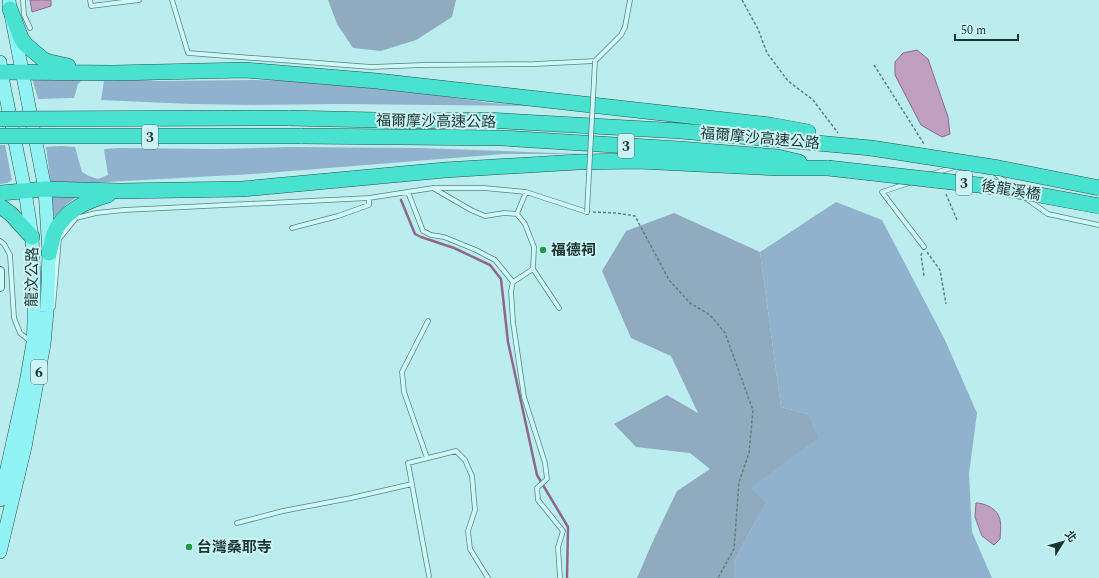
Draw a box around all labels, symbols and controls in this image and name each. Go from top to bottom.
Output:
scale bar [955,16,1018,42]
text: 50 m [961,21,986,40]
street label: 福爾摩沙高速公路 [376,109,496,134]
street label: 福爾摩沙高速公路 [699,122,821,155]
road number: 3 [142,125,158,149]
road number: 3 [618,134,634,158]
road number: 3 [956,171,972,195]
street label: 後龍溪橋 [979,174,1042,207]
place label: 福德祠 [551,239,596,262]
marker: 福德祠 [538,245,548,255]
street label: 龍汶公路 [20,247,45,307]
road number: 6 [31,360,47,384]
north arrow [1043,522,1083,562]
text: 北 [1060,527,1081,546]
place label: 台灣桑耶寺 [197,536,272,559]
marker: 台灣桑耶寺 [184,542,194,552]

